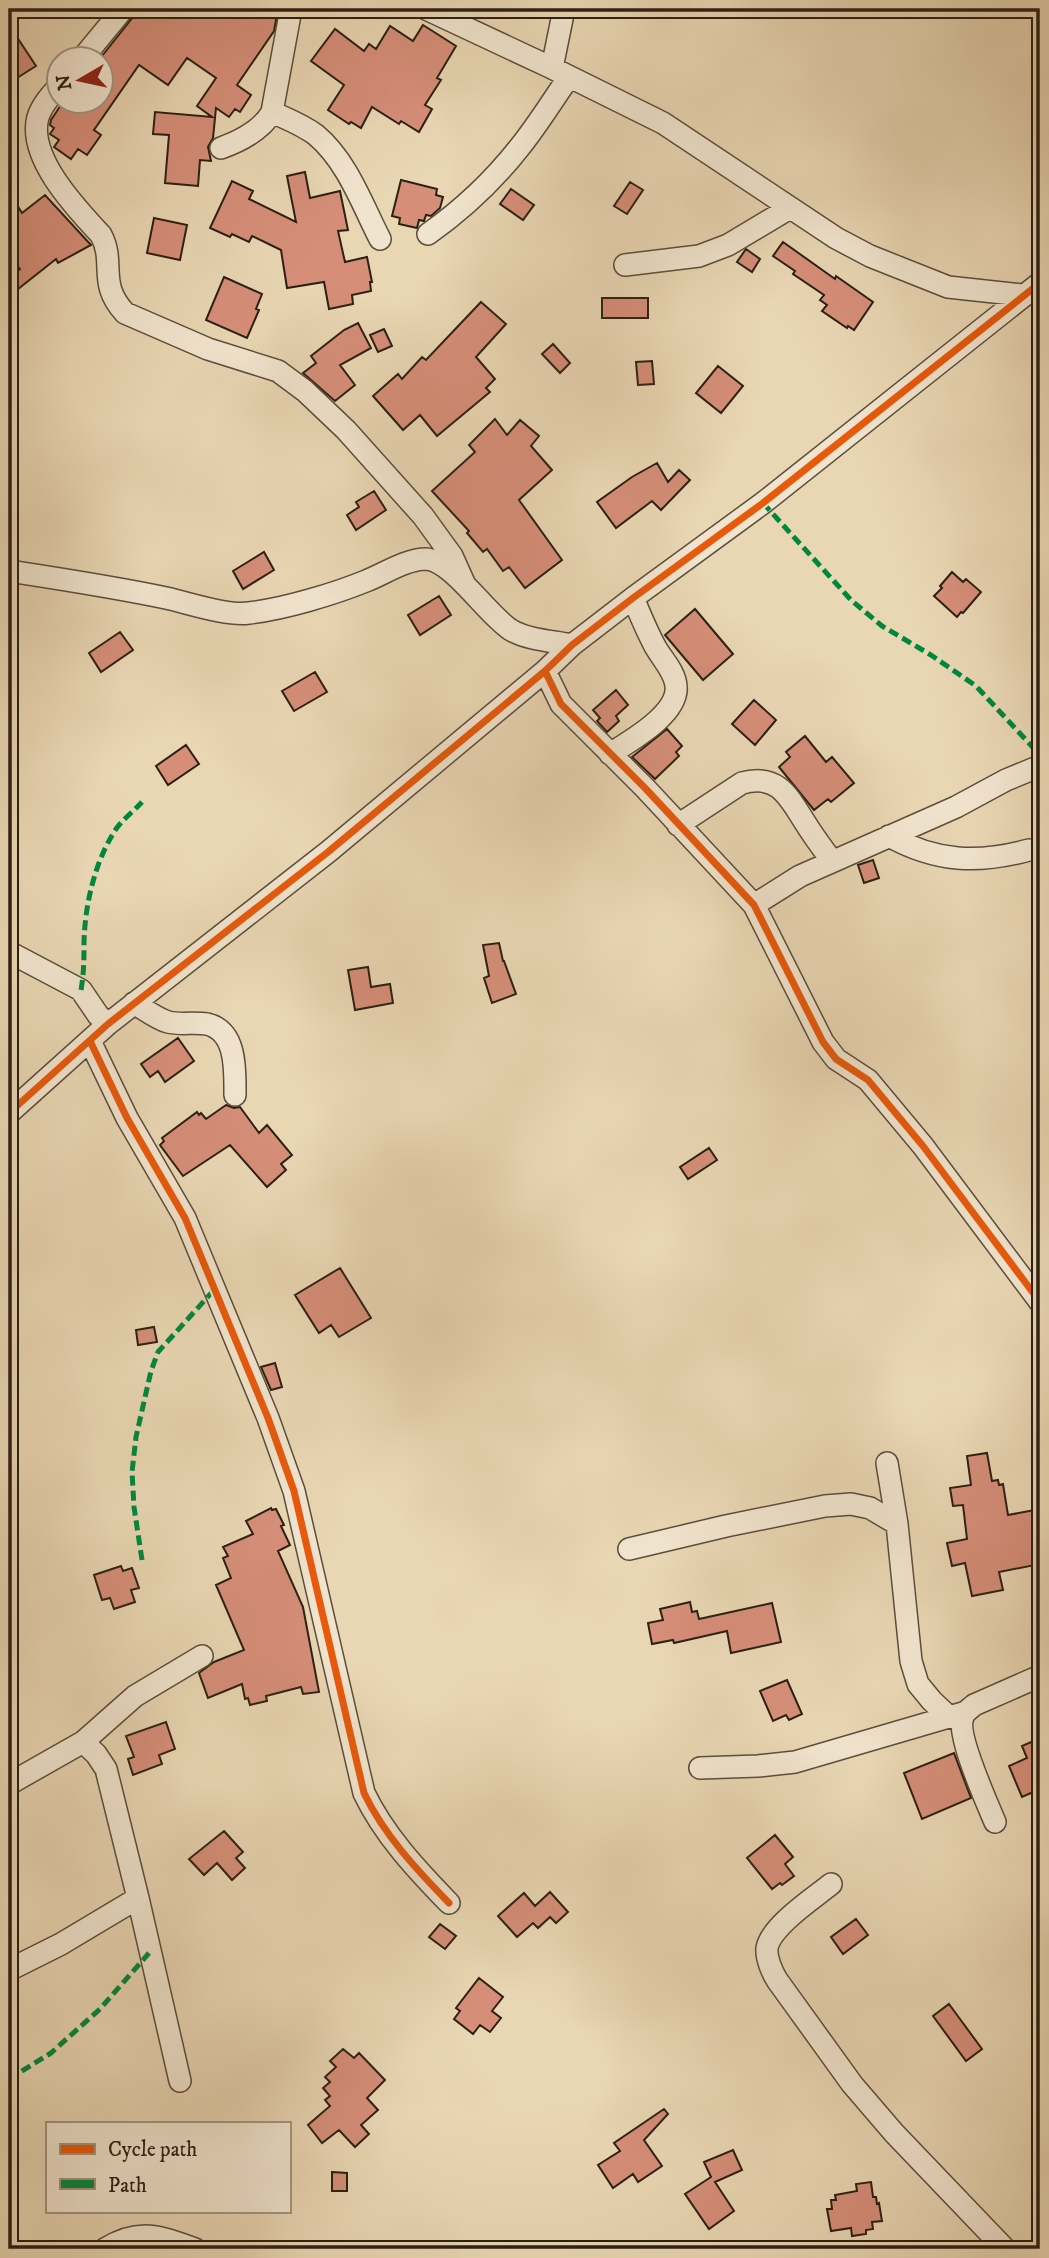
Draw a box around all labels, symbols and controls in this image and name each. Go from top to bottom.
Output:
north arrow [46,46,116,116]
text: N [52,73,77,92]
legend [46,2122,290,2212]
text: Cycle path [108,2137,197,2163]
text: Path [108,2173,147,2199]

